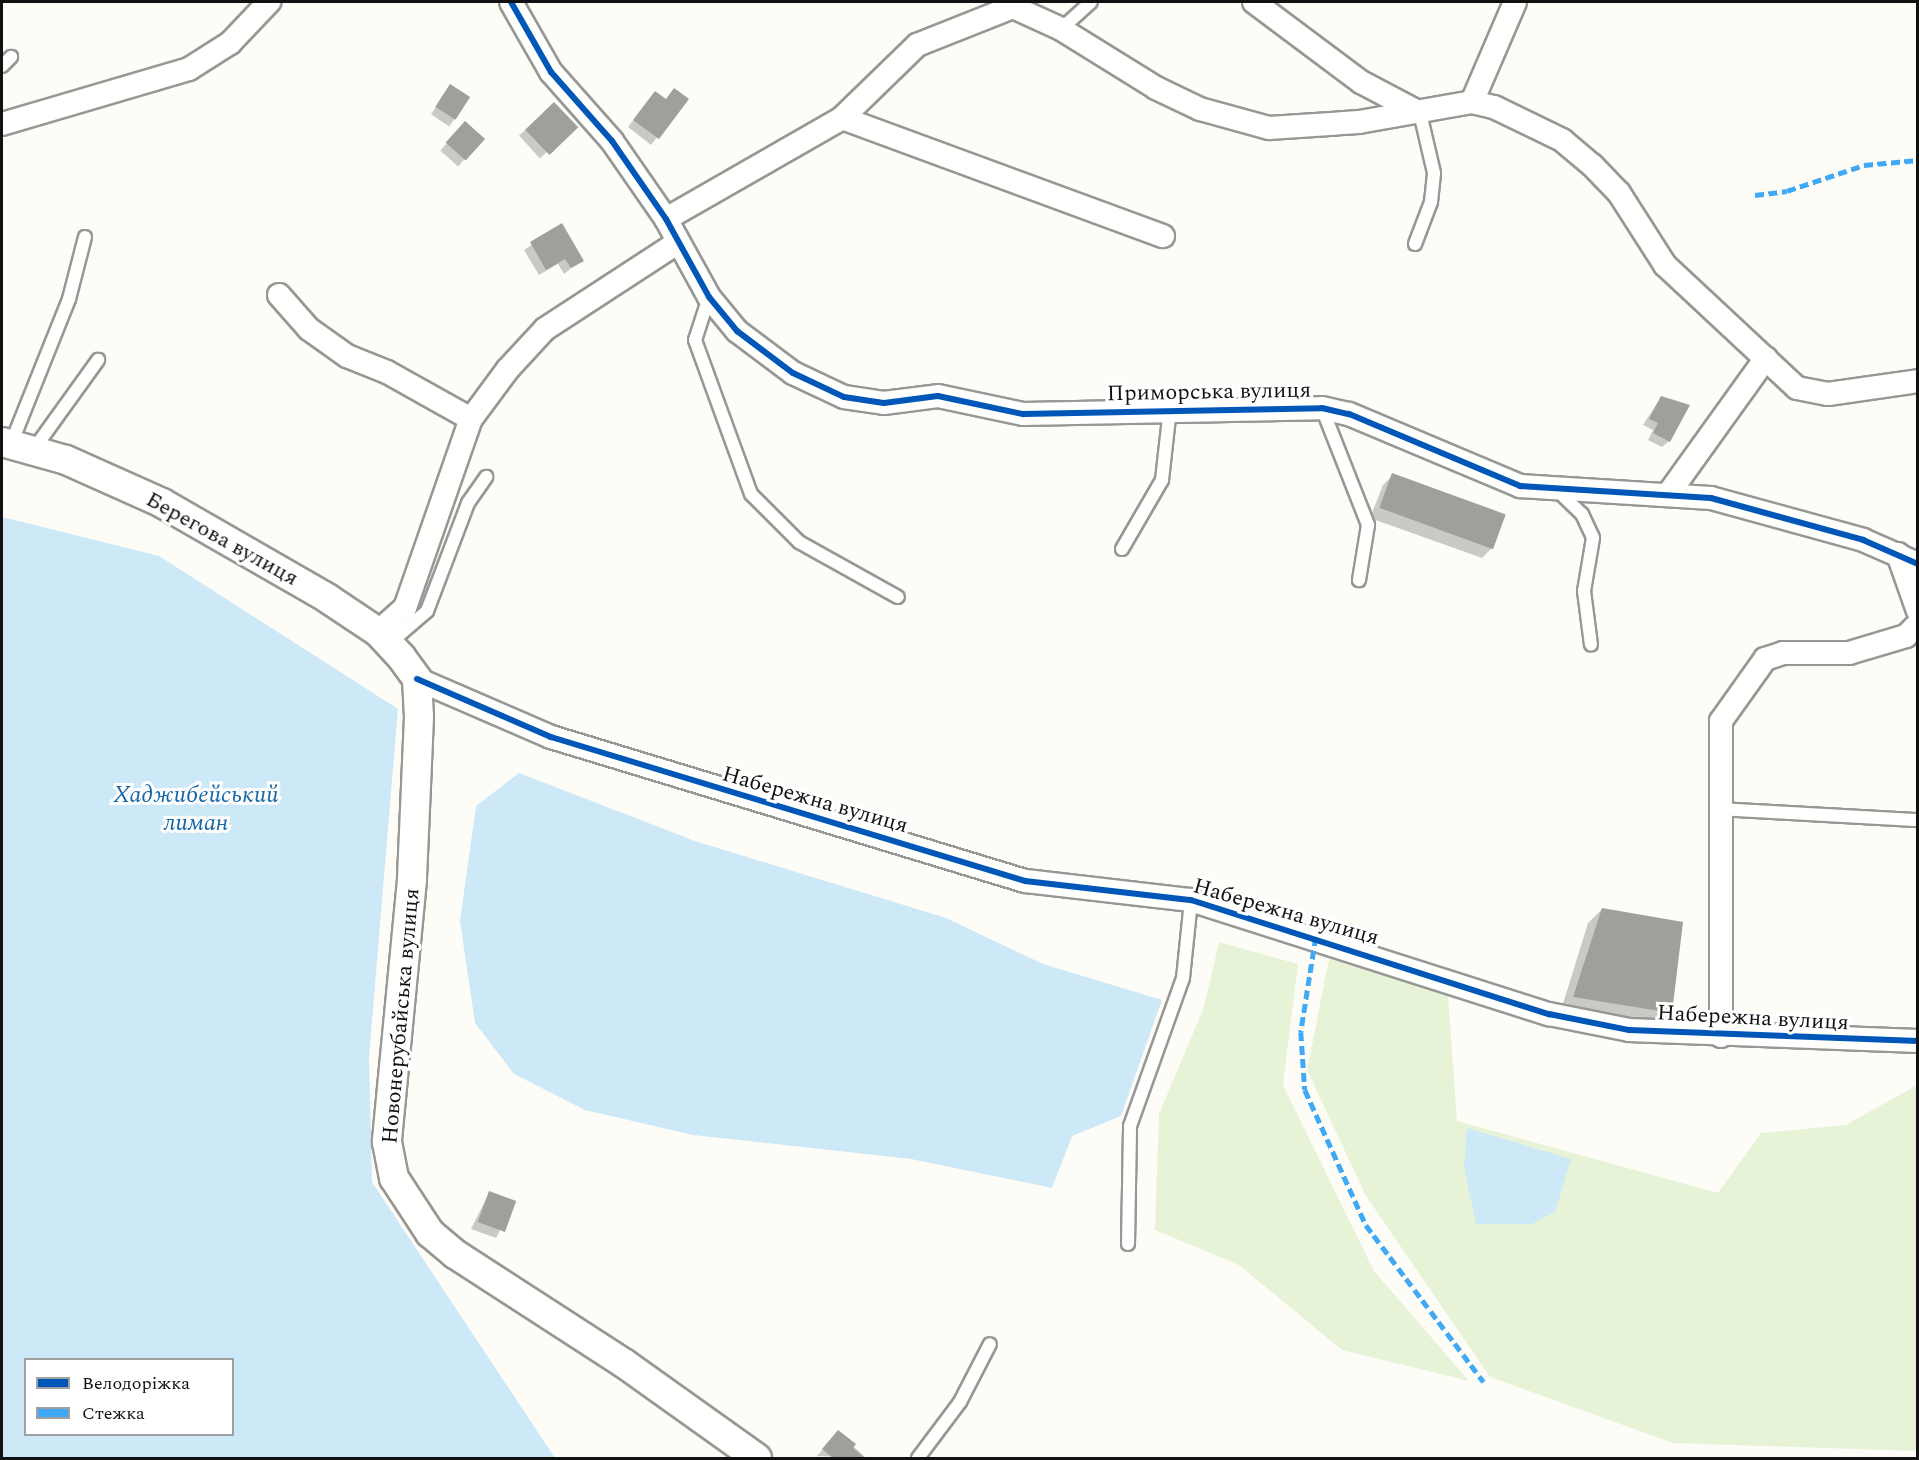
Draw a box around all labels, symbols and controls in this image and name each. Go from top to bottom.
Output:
street label: Приморська вулиця [1107,377,1311,407]
street label: Берегова вулиця [141,486,303,592]
street label: Набережна вулиця [719,761,911,839]
water label: Хаджибейський лиман [114,782,278,838]
street label: Набережна вулиця [1190,873,1382,951]
street label: Новонерубайська вулиця [377,887,425,1145]
street label: Набережна вулиця [1656,1000,1850,1036]
legend [24,1358,234,1436]
text: Велодоріжка [82,1370,190,1397]
text: Стежка [82,1400,145,1427]

